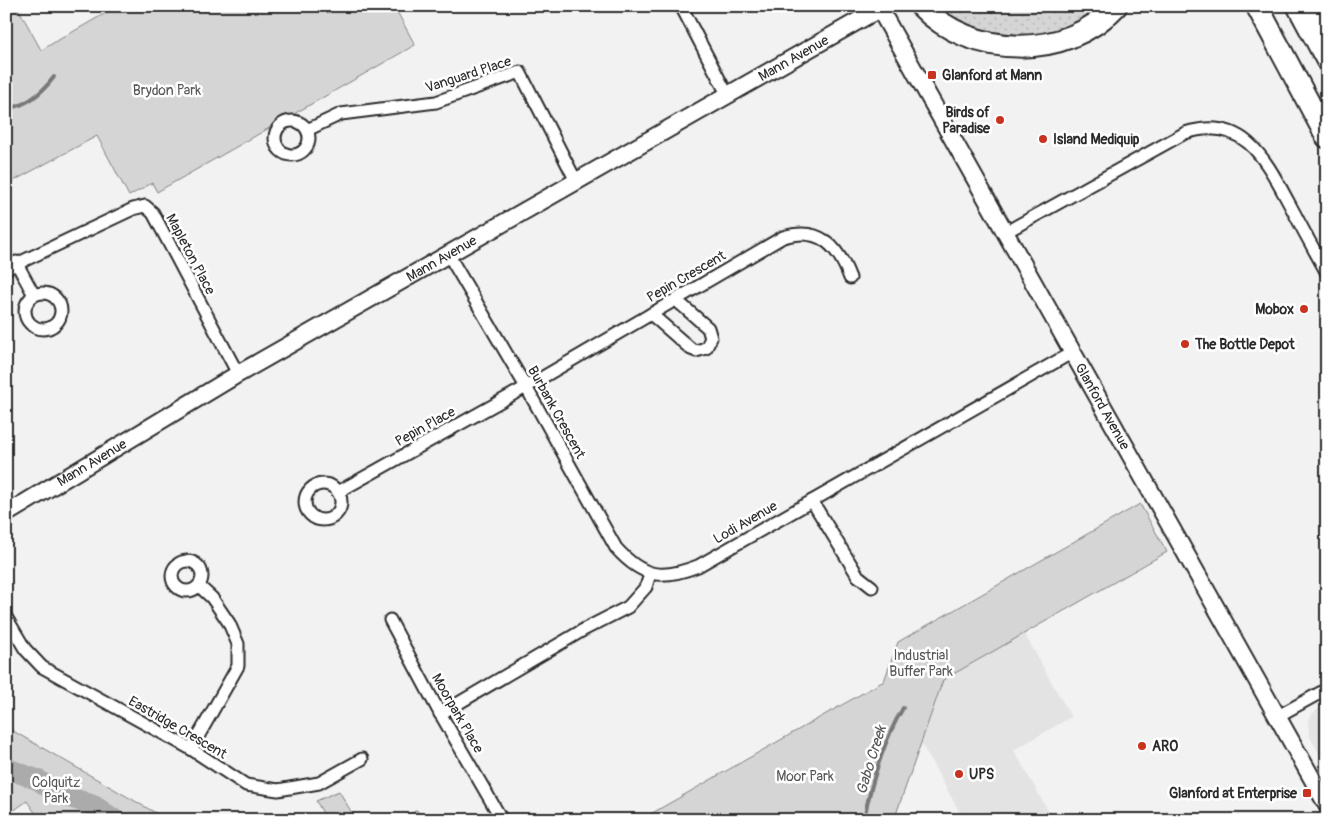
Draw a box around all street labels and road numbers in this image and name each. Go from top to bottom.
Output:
street label: Mann Avenue [755,31,832,85]
street label: Vanguard Place [423,53,513,96]
street label: Mapleton Place [162,211,219,298]
street label: Mann Avenue [403,232,480,285]
street label: Pepin Crescent [644,247,729,306]
street label: Glanford Avenue [1071,360,1134,453]
street label: Burbank Crescent [524,363,589,462]
street label: Pepin Place [392,403,458,450]
street label: Mann Avenue [54,435,130,490]
street label: Lodi Avenue [710,497,780,548]
street label: Moorpark Place [428,671,487,756]
street label: Eastridge Crescent [126,692,230,763]

